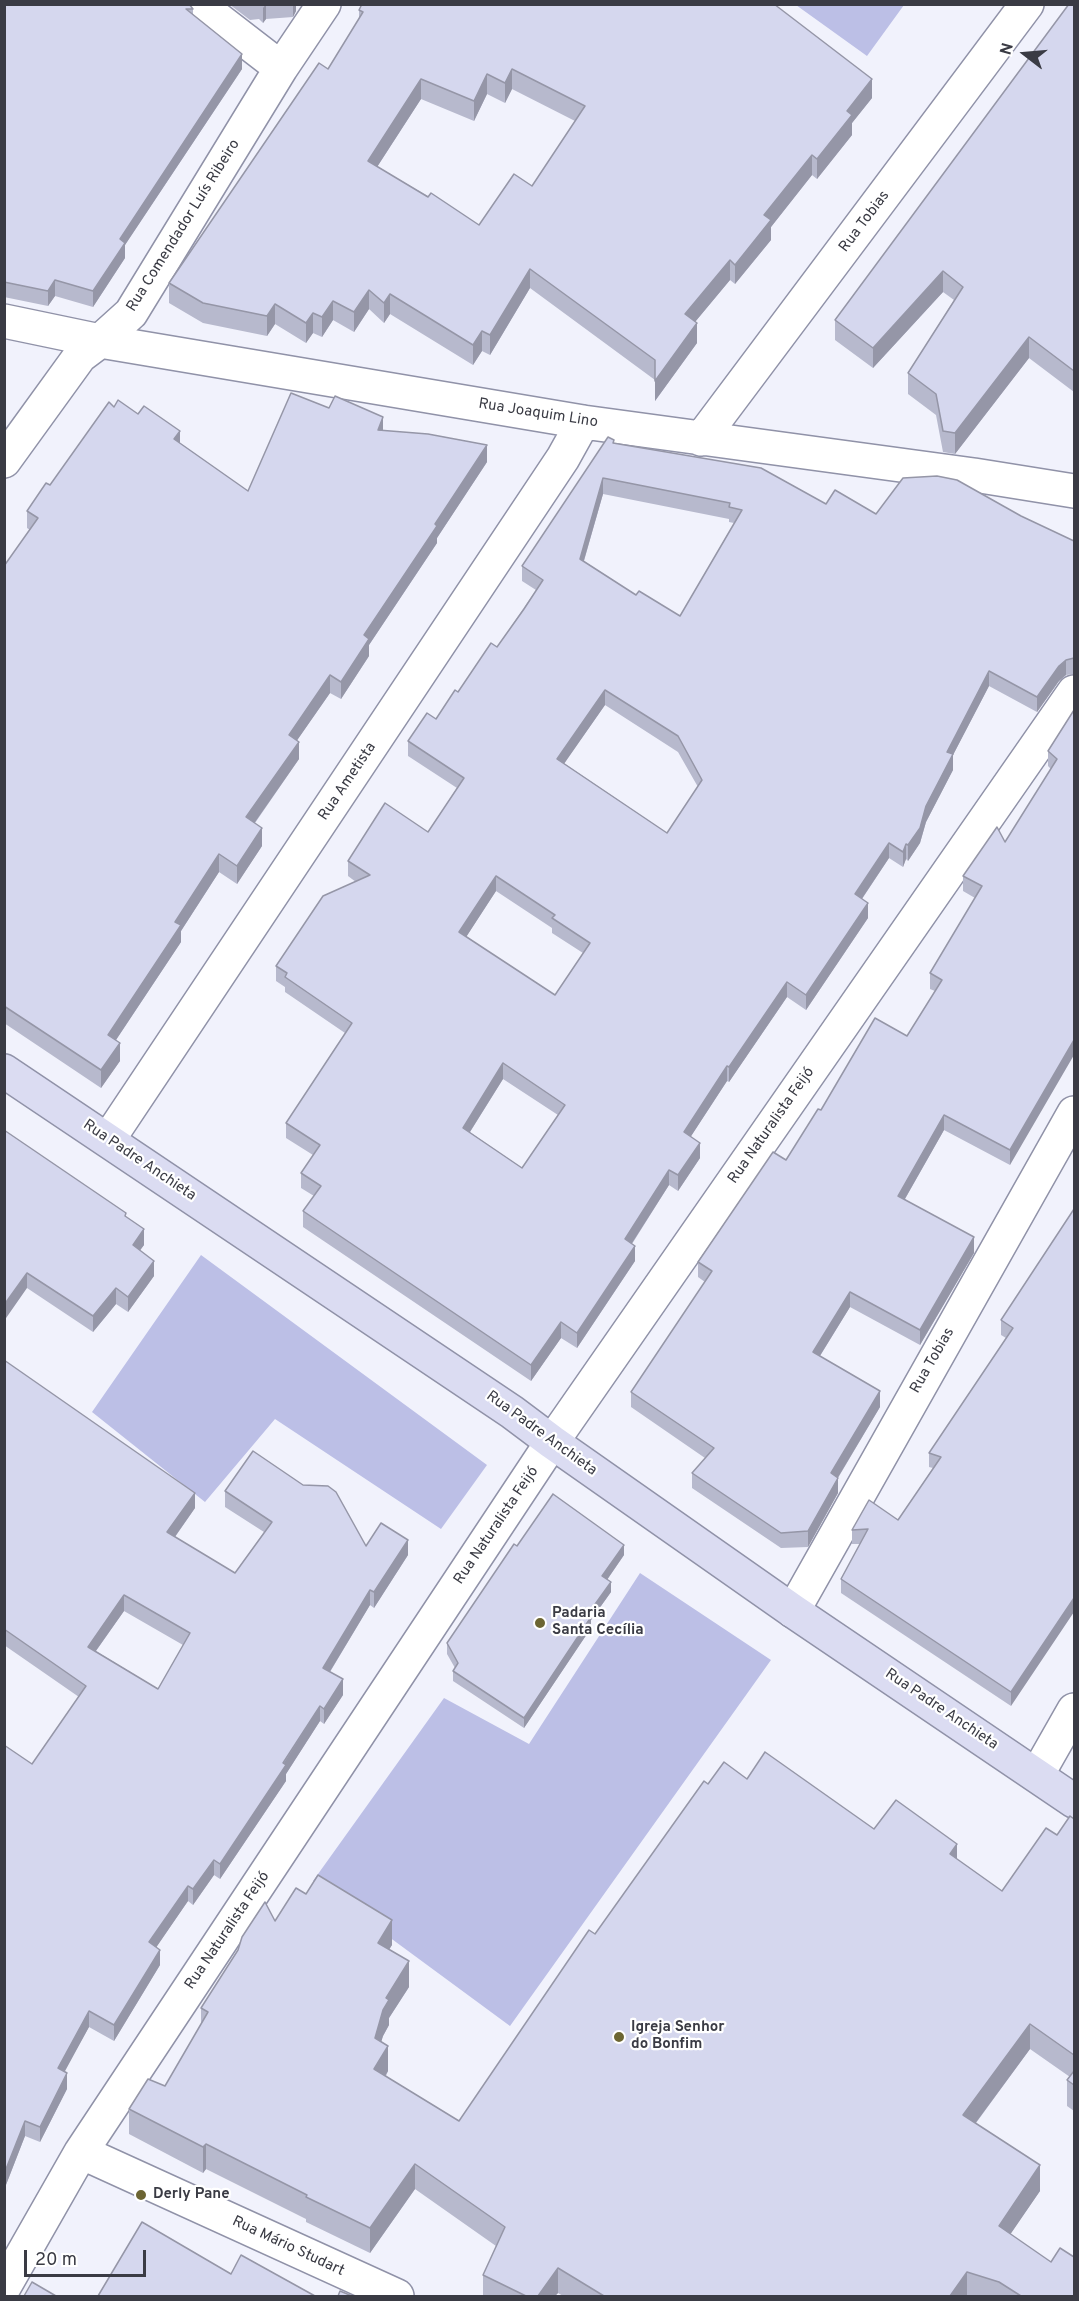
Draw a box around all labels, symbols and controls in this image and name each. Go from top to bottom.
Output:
north arrow [995,24,1055,84]
text: N [996,41,1019,57]
street label: Rua Comendador Luís Ribeiro [123,137,245,315]
street label: Rua Tobias [836,188,894,256]
street label: Rua Joaquim Lino [477,396,599,432]
street label: Rua Ametista [315,740,381,824]
street label: Rua Naturalista Feijó [725,1064,819,1188]
street label: Rua Padre Anchieta [79,1117,199,1205]
street label: Rua Tobias [907,1325,959,1397]
street label: Rua Padre Anchieta [482,1388,600,1480]
street label: Rua Naturalista Feijó [451,1464,543,1588]
place label: Padaria Santa Cecília [552,1605,644,1640]
marker: Padaria Santa Cecília [533,1616,547,1630]
street label: Rua Padre Anchieta [881,1666,1001,1754]
street label: Rua Naturalista Feijó [182,1869,274,1993]
place label: Igreja Senhor do Bonfim [631,2019,724,2054]
marker: Igreja Senhor do Bonfim [612,2030,626,2044]
place label: Derly Pane [153,2186,230,2204]
marker: Derly Pane [134,2188,148,2202]
street label: Rua Mário Studart [229,2213,347,2281]
scale bar [27,2238,148,2276]
text: 20 m [35,2249,77,2272]

